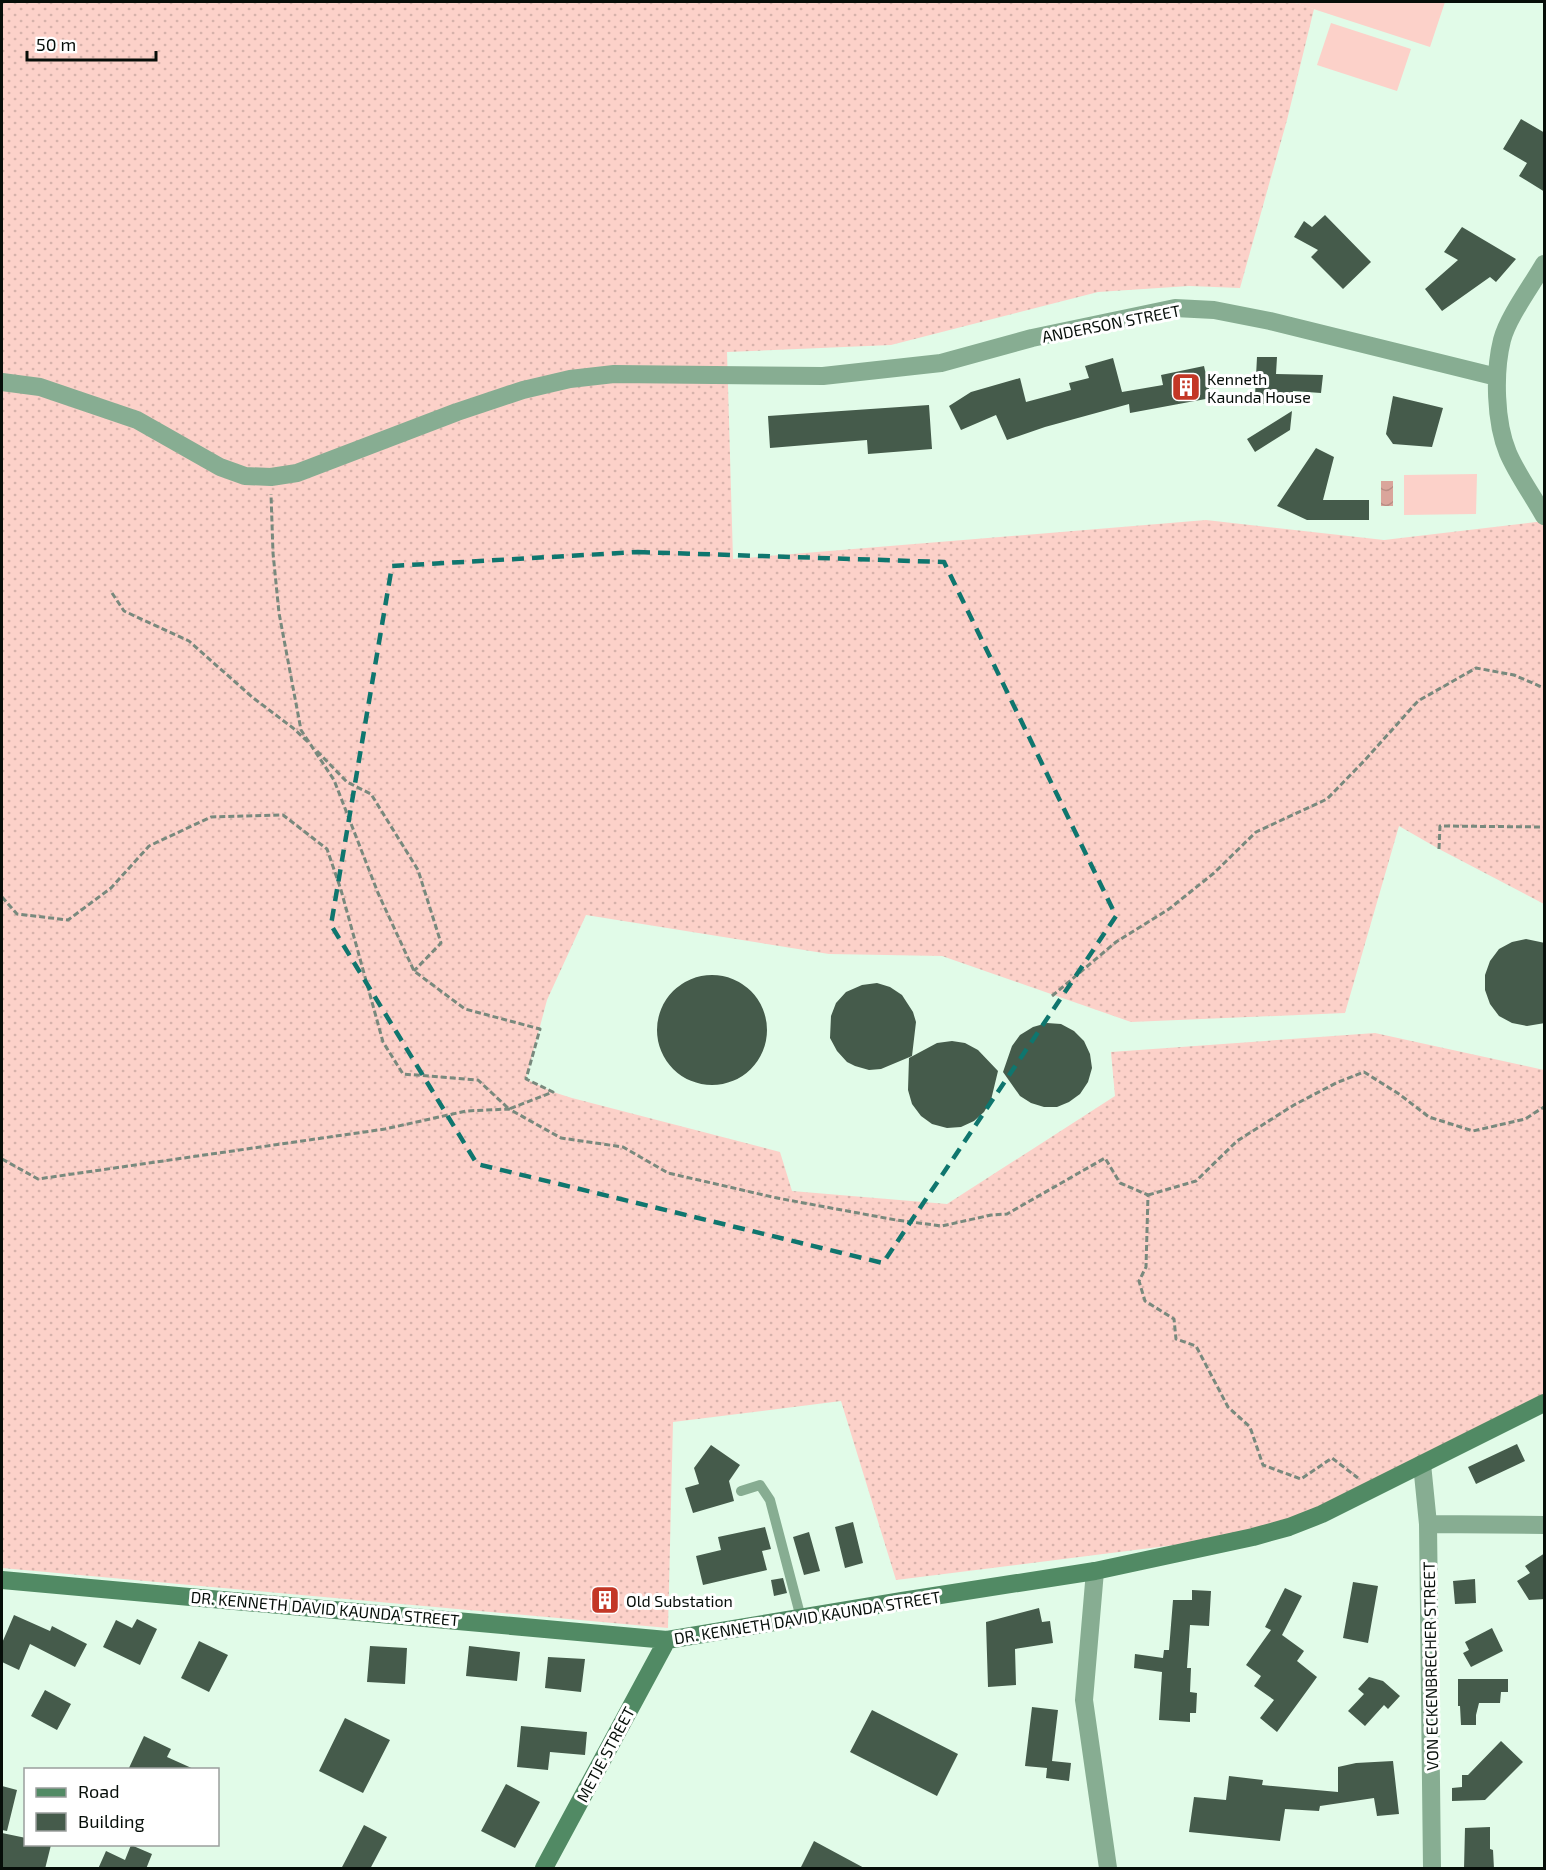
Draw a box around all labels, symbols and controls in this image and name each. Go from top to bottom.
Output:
scale bar [27,24,156,62]
text: 50 m [36,33,76,55]
street label: ANDERSON STREET [1040,300,1182,346]
place label: Kenneth Kaunda House [1207,369,1311,406]
building icon: Kenneth Kaunda House [1170,371,1202,403]
street label: VON ECKENBRECHER STREET [1419,1561,1441,1771]
building icon: Old Substation [589,1584,621,1616]
street label: DR. KENNETH DAVID KAUNDA STREET [190,1587,460,1629]
street label: DR. KENNETH DAVID KAUNDA STREET [672,1587,942,1647]
place label: Old Substation [626,1591,733,1610]
street label: METJE STREET [572,1703,638,1805]
legend [24,1768,219,1846]
text: Road [78,1780,119,1802]
text: Building [78,1810,145,1832]

